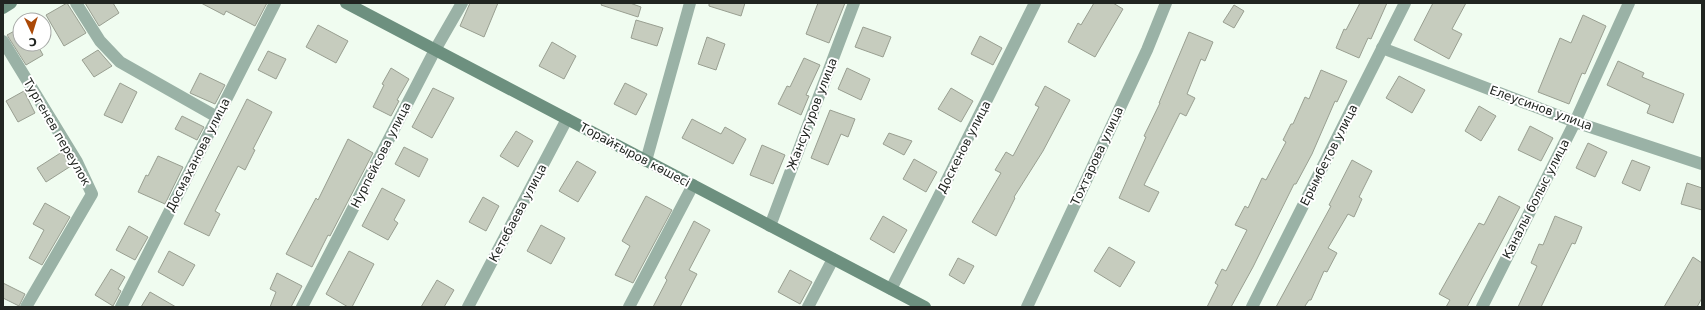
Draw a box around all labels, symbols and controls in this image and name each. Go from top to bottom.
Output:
north arrow [12,12,52,52]
text: С [28,35,37,48]
street label: Жансугуров улица [784,56,840,172]
street label: Тургенев переулок [20,75,93,188]
street label: Елеусинов улица [1488,83,1594,133]
street label: Досмаханова улица [163,96,233,214]
street label: Доскенов улица [935,98,993,196]
street label: Нурпейсова улица [348,100,414,210]
street label: Ерымбетов улица [1297,102,1361,208]
street label: Тохтарова улица [1068,104,1126,209]
street label: Торайғыров көшесі [577,120,692,190]
street label: Каналы болыс улица [1500,137,1572,261]
street label: Кетебаева улица [486,162,550,264]

